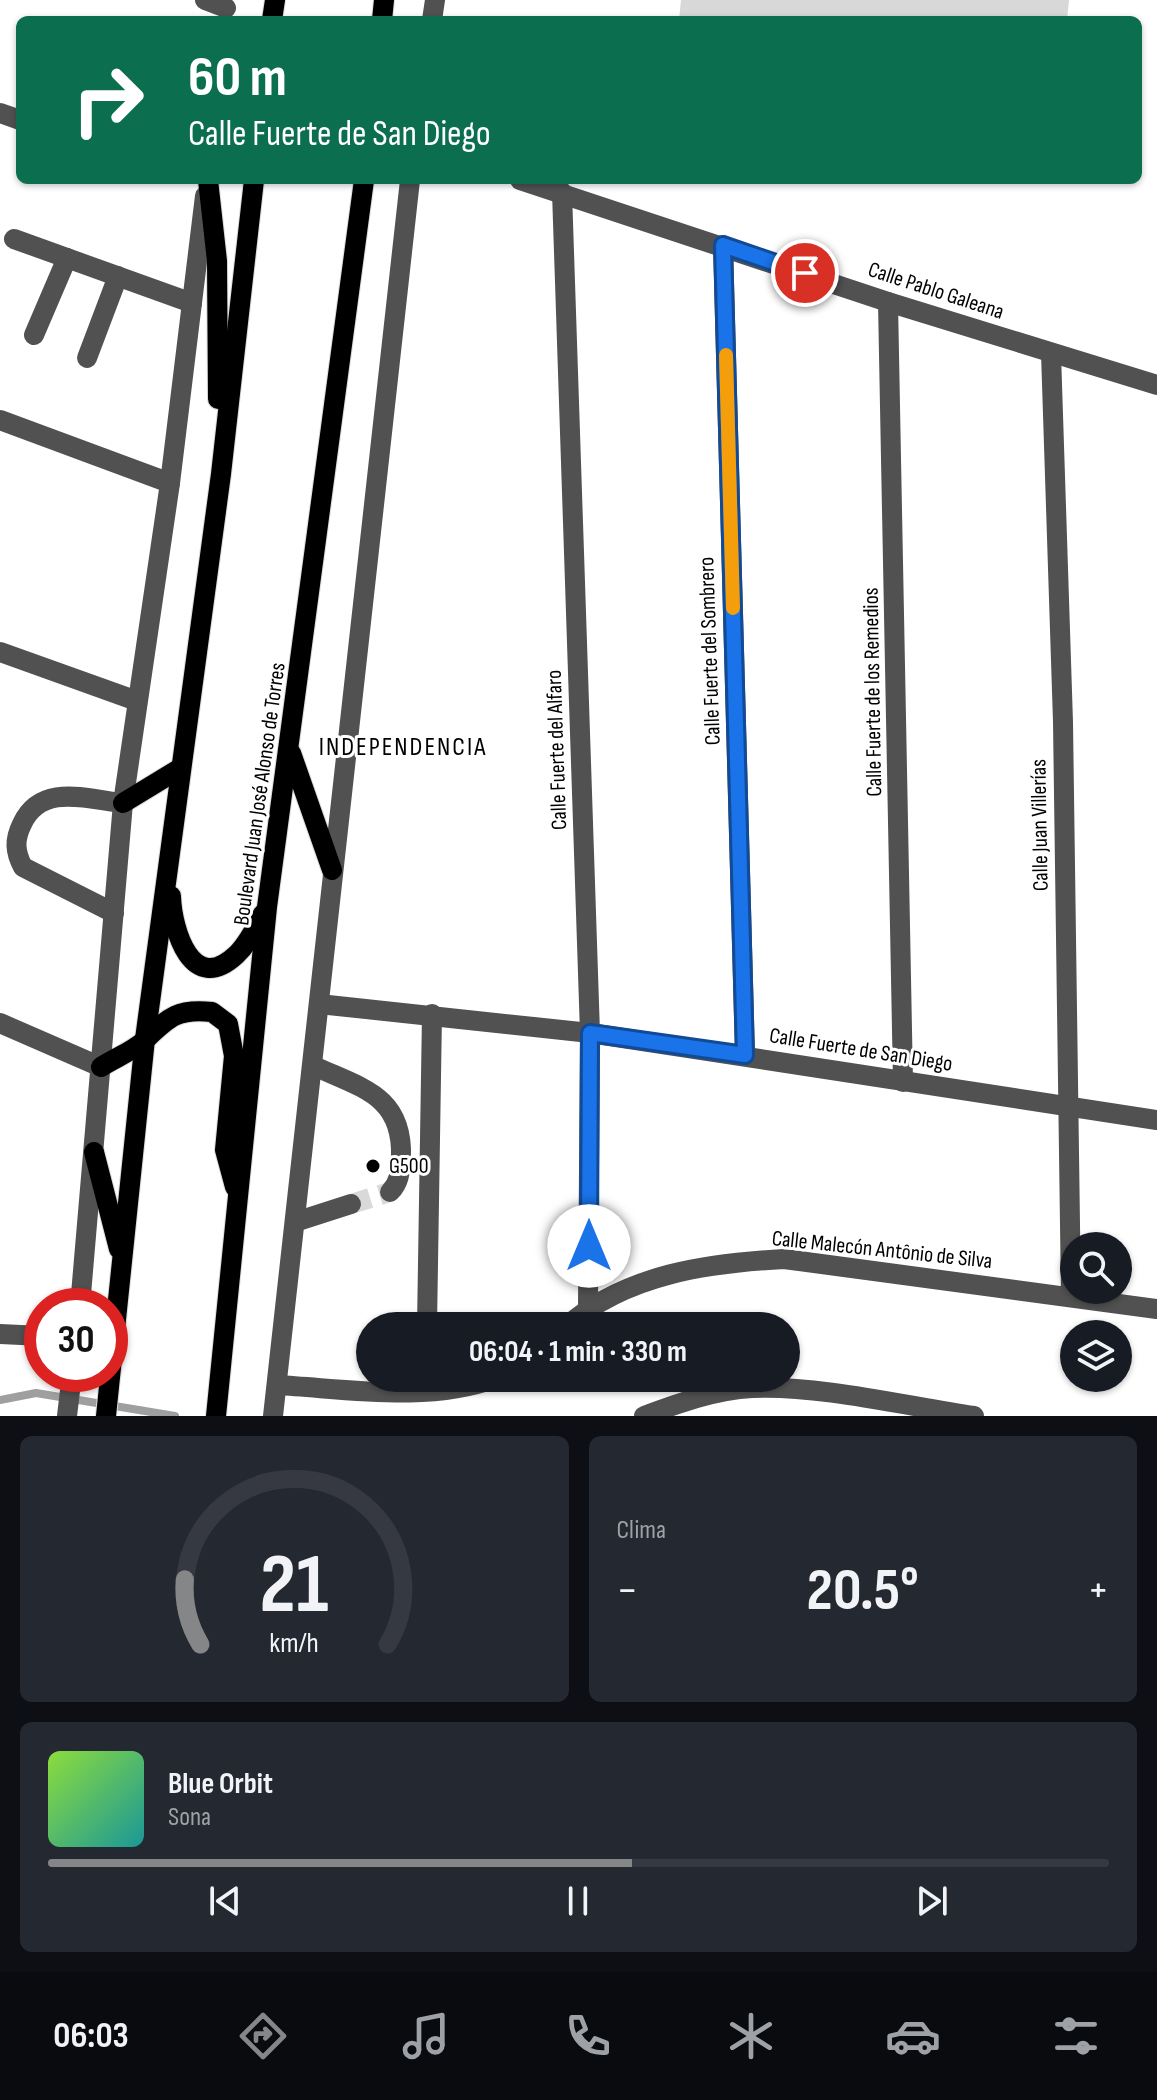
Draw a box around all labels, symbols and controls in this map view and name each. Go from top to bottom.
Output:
text: 60 m [188,45,287,112]
icon: right [56,48,160,152]
text: Calle Fuerte de San Diego [188,113,491,156]
pin [771,239,839,307]
icon: arrive [783,251,827,295]
street label: Calle Pablo Galeana [865,256,1007,326]
street label: Calle Fuerte del Sombrero [693,556,727,746]
street label: Calle Fuerte de los Remedios [858,587,888,797]
street label: Boulevard Juan José Alonso de Torres [228,661,292,927]
street label: Calle Fuerte del Alfaro [541,669,573,831]
district label: INDEPENDENCIA [319,732,487,763]
street label: Calle Juan Villerías [1025,759,1055,891]
street label: Calle Fuerte de San Diego [768,1022,954,1078]
place label: G500 [389,1153,428,1180]
marker: G500 [364,1157,382,1175]
position arrow [547,1204,631,1288]
street label: Calle Malecón Antônio de Silva [770,1225,994,1275]
map controls [1060,1232,1132,1392]
button: search [1060,1232,1132,1304]
speed limit sign: 30 [24,1288,128,1392]
button: layers [1060,1320,1132,1392]
text: 06:04 · 1 min · 330 m [469,1334,687,1370]
text: Clima [617,1515,666,1546]
text: 21 [260,1536,329,1636]
text: 20.5° [807,1555,919,1627]
text: − [617,1564,638,1617]
text: + [1087,1564,1109,1617]
text: km/h [270,1626,319,1661]
text: Blue Orbit [168,1766,273,1802]
text: Sona [168,1802,211,1833]
icon: previous [203,1879,247,1923]
icon: pause [556,1879,600,1923]
icon: next [910,1879,954,1923]
icon: directions [235,2008,291,2064]
icon: music [398,2008,454,2064]
icon: phone [560,2008,616,2064]
icon: climate [723,2008,779,2064]
icon: car [885,2008,941,2064]
icon: filters [1048,2008,1104,2064]
text: 06:03 [53,2015,129,2058]

